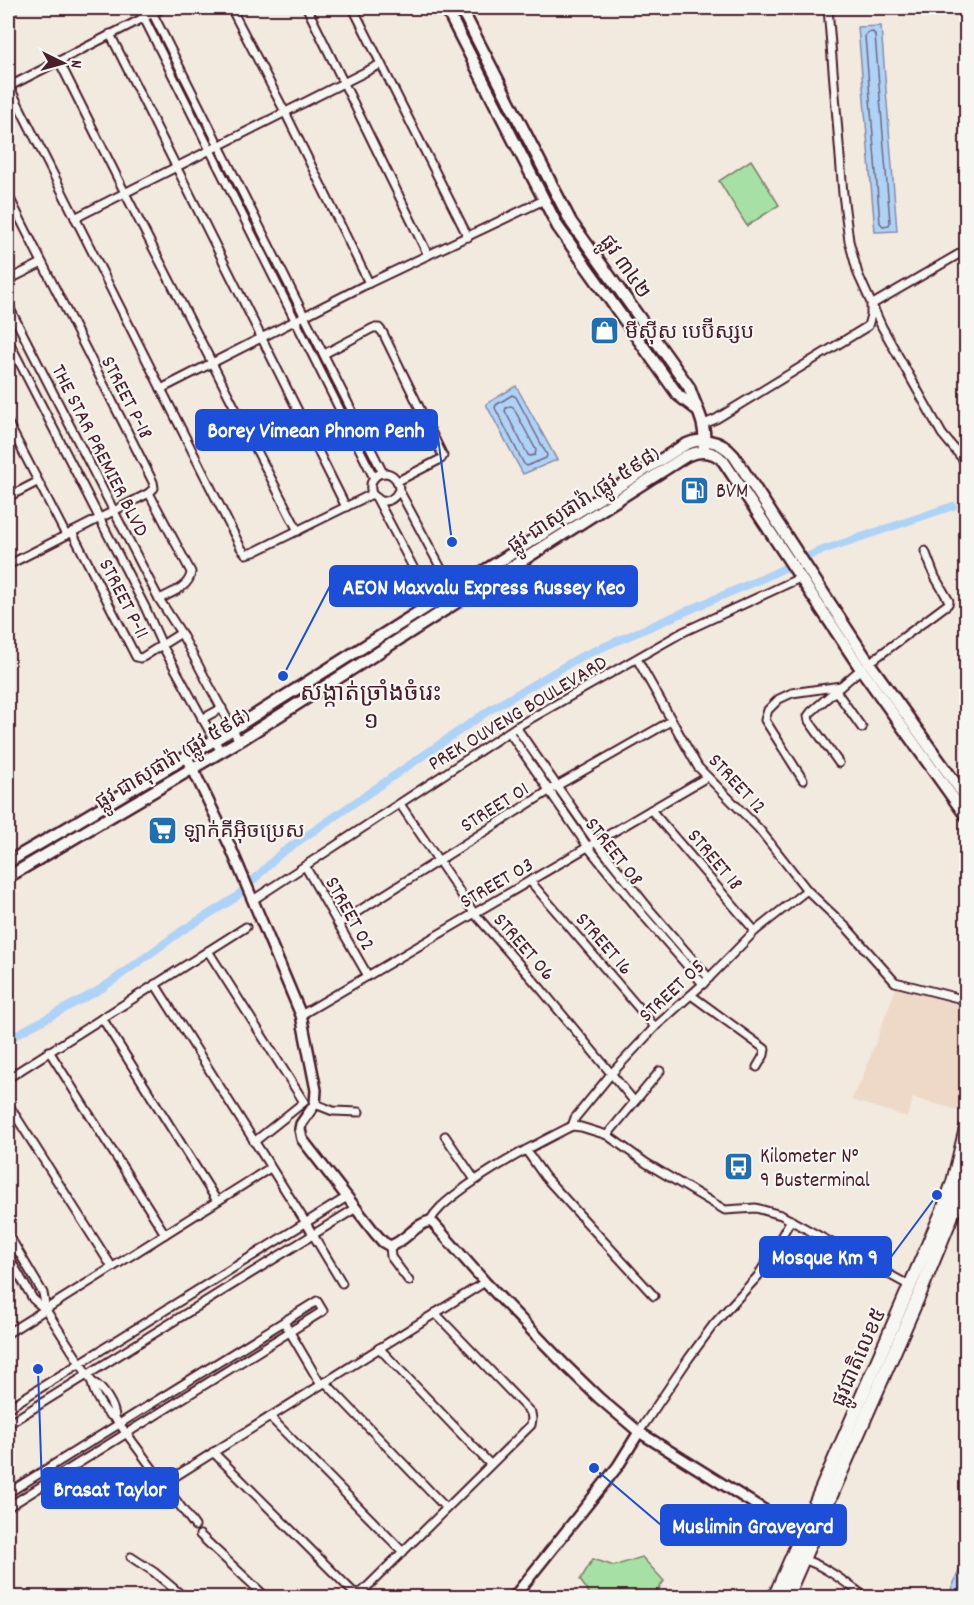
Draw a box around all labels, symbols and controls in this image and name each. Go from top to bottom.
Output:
north arrow [33,33,93,93]
text: N [64,59,87,69]
street label: ផ្លូវ ៣៤២ [590,230,657,307]
shop icon: មីសុីស បេប៊ីស្សប [588,315,620,347]
place label: មីសុីស បេប៊ីស្សប [625,317,754,349]
street label: STREET P-18 [92,351,159,445]
street label: THE STAR PREMIER BLVD [42,360,155,543]
callout: Borey Vimean Phnom Penh [196,410,437,450]
text: Borey Vimean Phnom Penh [207,417,425,448]
street label: ផ្លូវ ជាសុផារ៉ា (ផ្លូវ ៥៩៨) [502,441,667,563]
fuel station icon: BVM [679,474,711,506]
place label: BVM [716,478,748,508]
street label: STREET P-11 [89,554,155,645]
callout: AEON Maxvalu Express Russey Keo [330,566,637,606]
text: AEON Maxvalu Express Russey Keo [343,574,626,605]
street label: PREK OUVENG BOULEVARD [423,649,614,780]
district label: សង្កាត់ច្រាំងចំរេះ ១ [300,678,442,740]
street label: ផ្លូវ ជាសុផារ៉ា (ផ្លូវ ៥៩៨) [90,702,258,820]
street label: STREET 12 [700,748,772,822]
street label: STREET 01 [455,776,536,841]
street label: STREET 08 [576,812,649,894]
supermarket icon: ឡាក់គីអ៊ិចប្រេស [146,814,178,846]
place label: ឡាក់គីអ៊ិចប្រេស [183,818,305,848]
street label: STREET 18 [679,823,749,899]
street label: STREET 03 [455,851,540,918]
street label: STREET 02 [316,872,381,957]
street label: STREET 06 [485,907,561,989]
street label: STREET 16 [567,907,639,983]
street label: STREET 05 [633,953,713,1031]
place label: Kilometer N° 9 Busterminal [760,1143,870,1197]
bus stop icon: Kilometer N° 9 Busterminal [723,1151,755,1183]
callout: Mosque Km 9 [760,1237,891,1277]
text: Mosque Km 9 [772,1244,878,1275]
street label: ផ្លូវជាតិលេខ៥ [826,1304,897,1413]
callout: Brasat Taylor [42,1468,178,1508]
text: Brasat Taylor [54,1476,167,1507]
callout: Muslimin Graveyard [661,1505,846,1545]
text: Muslimin Graveyard [672,1513,834,1544]

